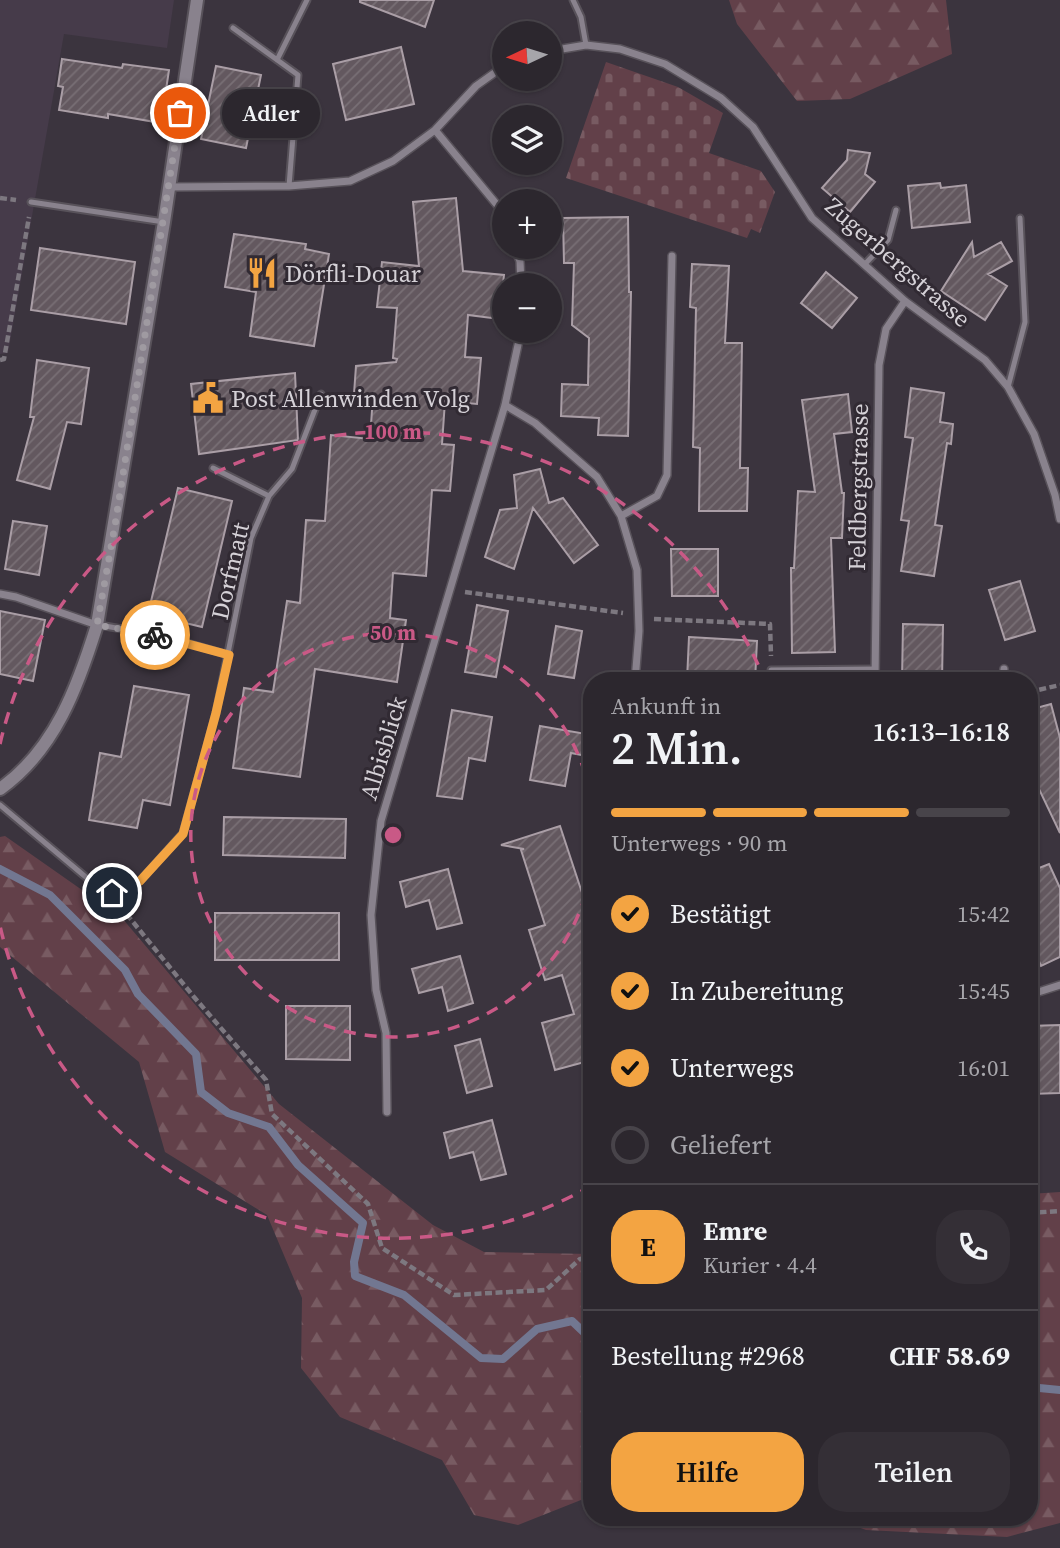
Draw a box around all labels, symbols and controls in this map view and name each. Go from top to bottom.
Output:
north arrow [492,21,562,91]
map controls [492,21,562,343]
pin [150,83,210,143]
callout: Adler [222,88,320,138]
icon: bag [161,94,199,132]
text: Adler [242,97,300,129]
button: layers [492,105,562,175]
button: + [492,189,562,259]
street label: Zugerbergstrasse [818,190,978,334]
restaurant icon: Dörfli-Douar [245,256,279,290]
place label: Dörfli-Douar [285,257,421,290]
button: − [492,273,562,343]
public building icon: Post Allenwinden Volg [191,381,225,415]
place label: Post Allenwinden Volg [231,382,470,415]
street label: Feldbergstrasse [840,403,876,571]
text: 100 m [364,417,422,446]
street label: Dorfmatt [203,519,257,623]
courier [120,600,190,670]
icon: bike [136,616,174,654]
text: 50 m [370,618,416,647]
text: Ankunft in [611,690,721,722]
street label: Albisblick [352,691,415,804]
text: 16:13–16:18 [873,714,1010,750]
text: 2 Min. [611,716,743,779]
centre of rings [381,823,405,847]
text: Unterwegs · 90 m [611,827,787,859]
pin [82,863,142,923]
icon: home [93,874,131,912]
icon: check [611,895,649,933]
text: Bestätigt [670,896,771,932]
text: 15:42 [957,898,1010,930]
icon: check [611,972,649,1010]
text: In Zubereitung [670,973,844,1009]
text: 15:45 [957,975,1010,1007]
icon: check [611,1049,649,1087]
text: Unterwegs [670,1050,794,1086]
text: 16:01 [957,1052,1010,1084]
text: Geliefert [670,1127,771,1163]
button: phone [936,1210,1010,1284]
text: Emre [703,1213,767,1249]
text: E [640,1229,656,1265]
text: Kurier · 4.4 [703,1249,817,1281]
text: Bestellung #2968 [611,1338,805,1374]
text: CHF 58.69 [889,1338,1010,1374]
button: Hilfe [611,1432,804,1512]
button: Teilen [818,1432,1010,1512]

